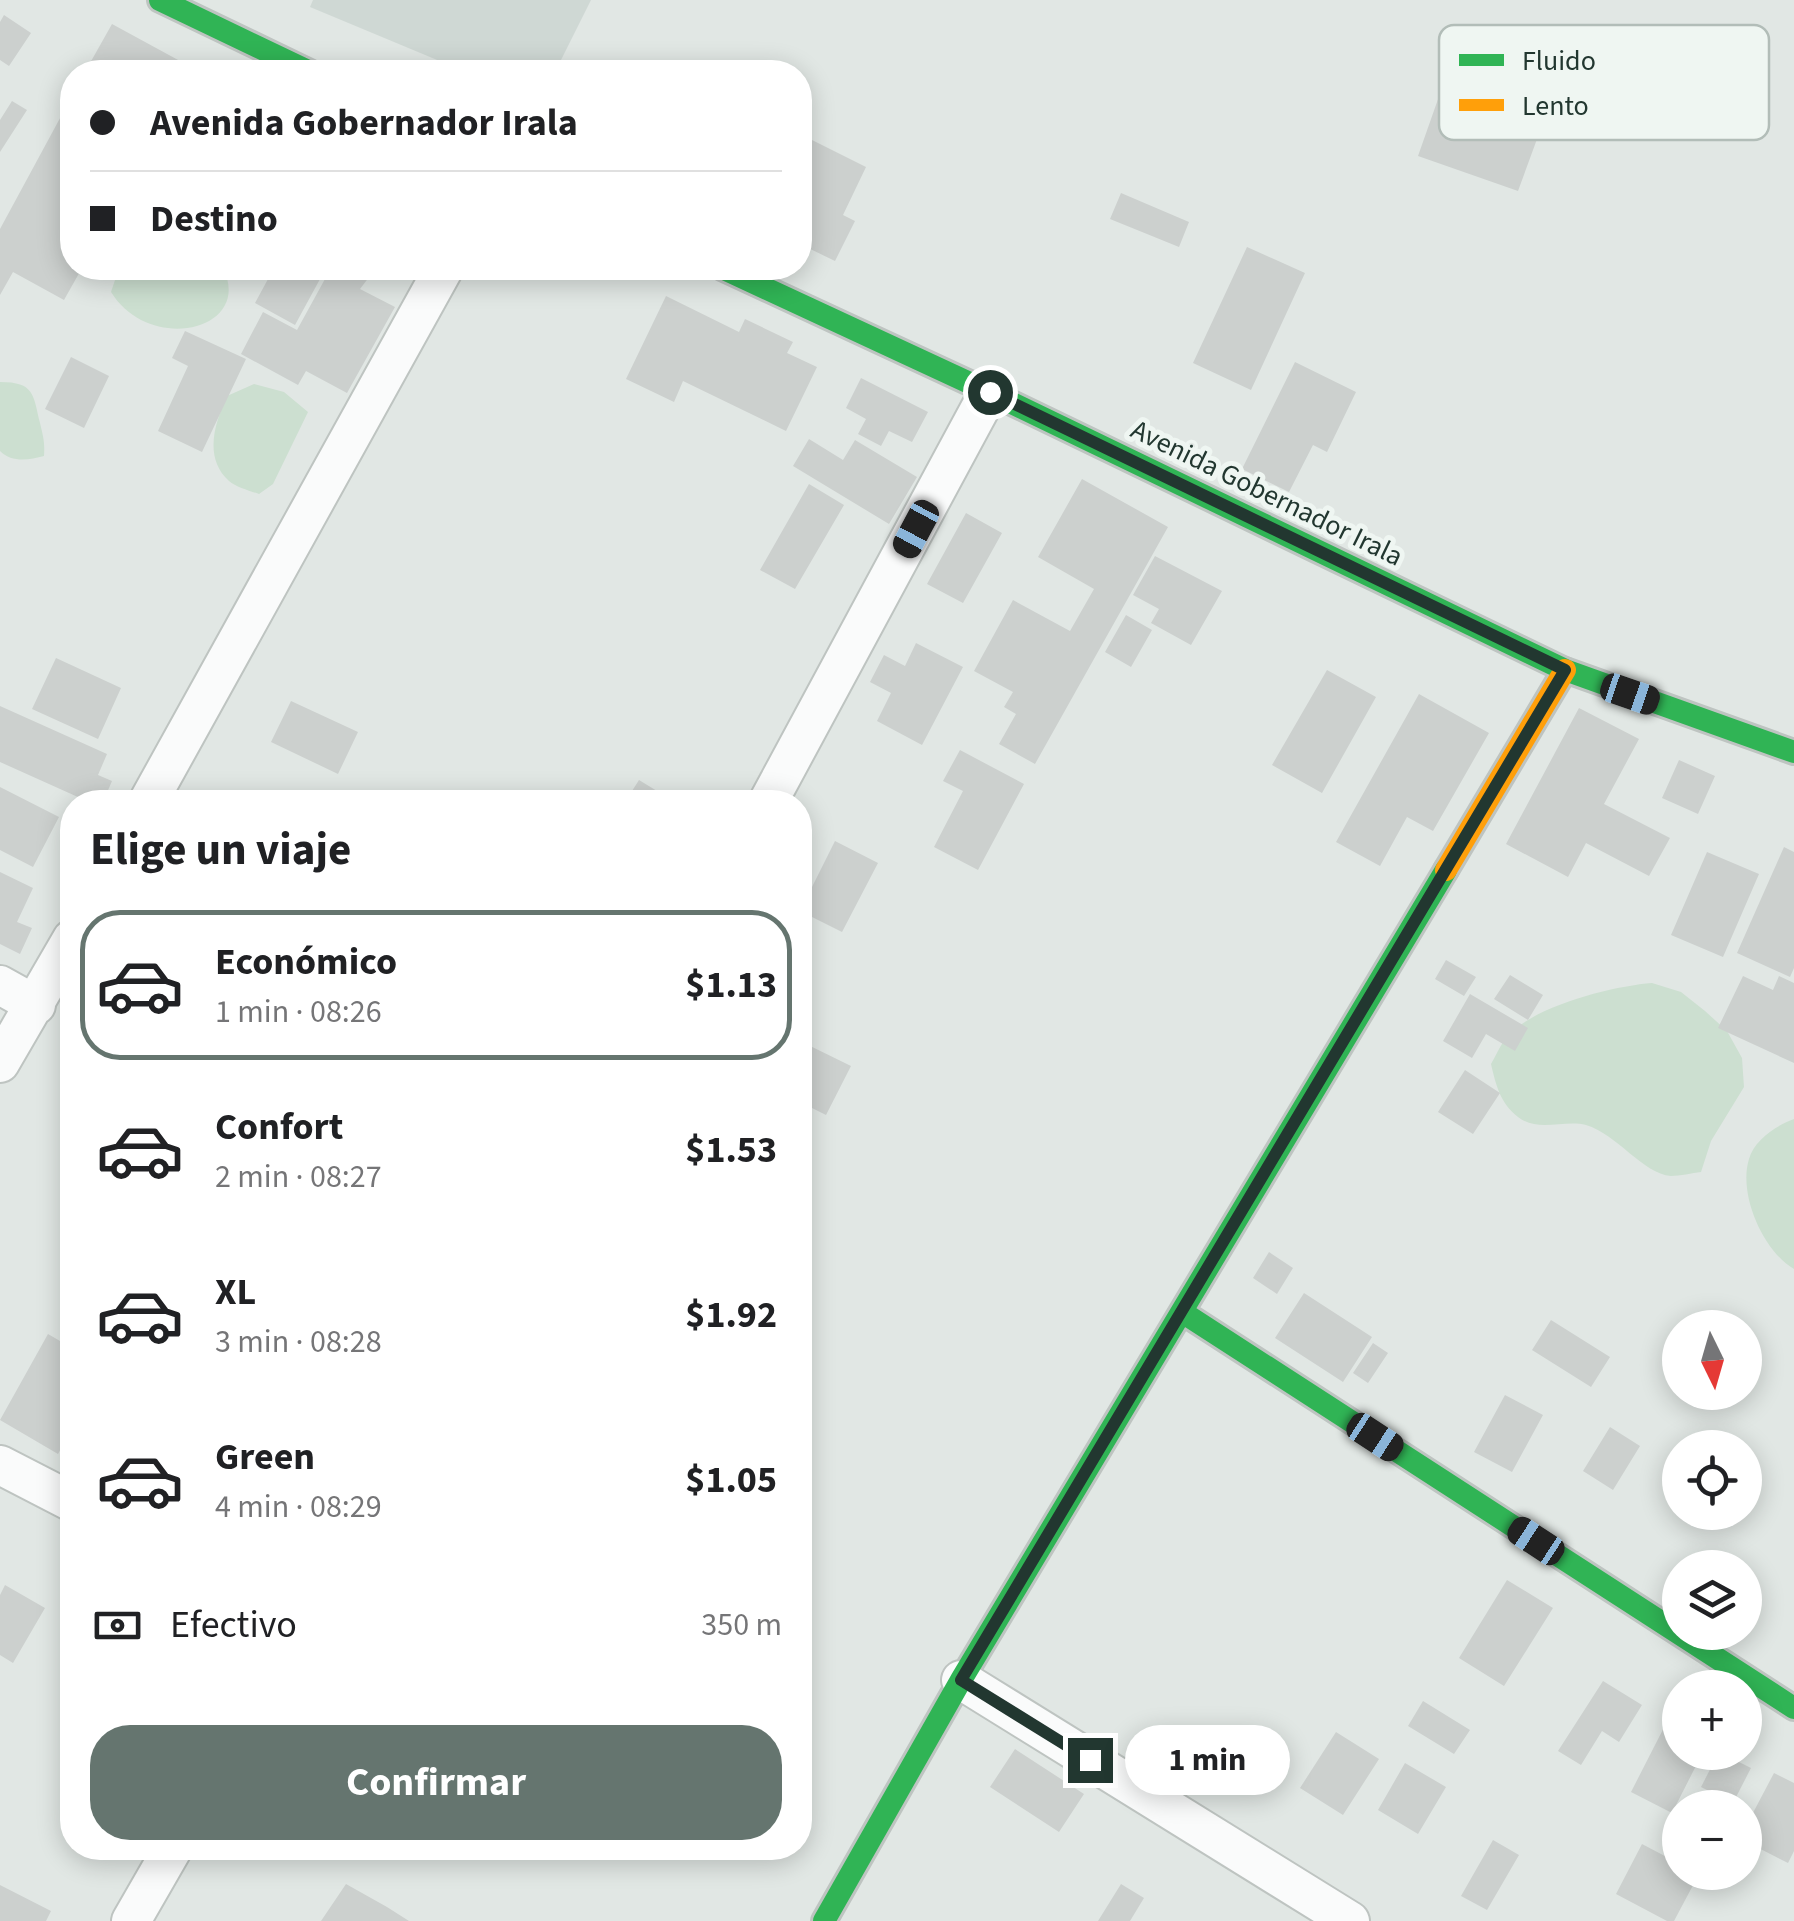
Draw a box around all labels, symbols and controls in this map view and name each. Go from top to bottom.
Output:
legend [1439,25,1769,140]
text: Fluido [1522,41,1596,81]
text: Lento [1522,86,1589,126]
text: Avenida Gobernador Irala [150,96,578,150]
text: Destino [150,192,278,246]
route start [968,370,1013,415]
street label: Avenida Gobernador Irala [1124,410,1410,576]
car [889,495,943,563]
car [1597,670,1663,718]
text: Elige un viaje [90,818,351,882]
text: Económico [215,935,397,989]
icon: car [95,940,185,1030]
text: $1.13 [685,958,777,1012]
text: 1 min · 08:26 [215,989,382,1035]
text: Confort [215,1100,343,1154]
icon: car [95,1105,185,1195]
text: $1.53 [685,1123,777,1177]
text: 2 min · 08:27 [215,1154,382,1200]
text: XL [215,1265,256,1319]
icon: car [95,1270,185,1360]
text: $1.92 [685,1288,777,1342]
north arrow [1662,1310,1762,1410]
map controls [1662,1310,1762,1890]
text: 3 min · 08:28 [215,1319,382,1365]
car [1342,1408,1408,1466]
text: Green [215,1430,315,1484]
button: locate [1662,1430,1762,1530]
icon: car [95,1435,185,1525]
text: $1.05 [685,1453,777,1507]
text: 4 min · 08:29 [215,1484,382,1530]
car [1503,1512,1569,1570]
button: layers [1662,1550,1762,1650]
icon: cash [90,1598,145,1653]
text: Efectivo [170,1598,297,1652]
text: 350 m [701,1602,782,1648]
button: + [1662,1670,1762,1770]
button: Confirmar [90,1725,782,1840]
callout: 1 min [1125,1725,1290,1795]
text: 1 min [1169,1737,1246,1783]
route end [1068,1738,1113,1783]
button: − [1662,1790,1762,1890]

